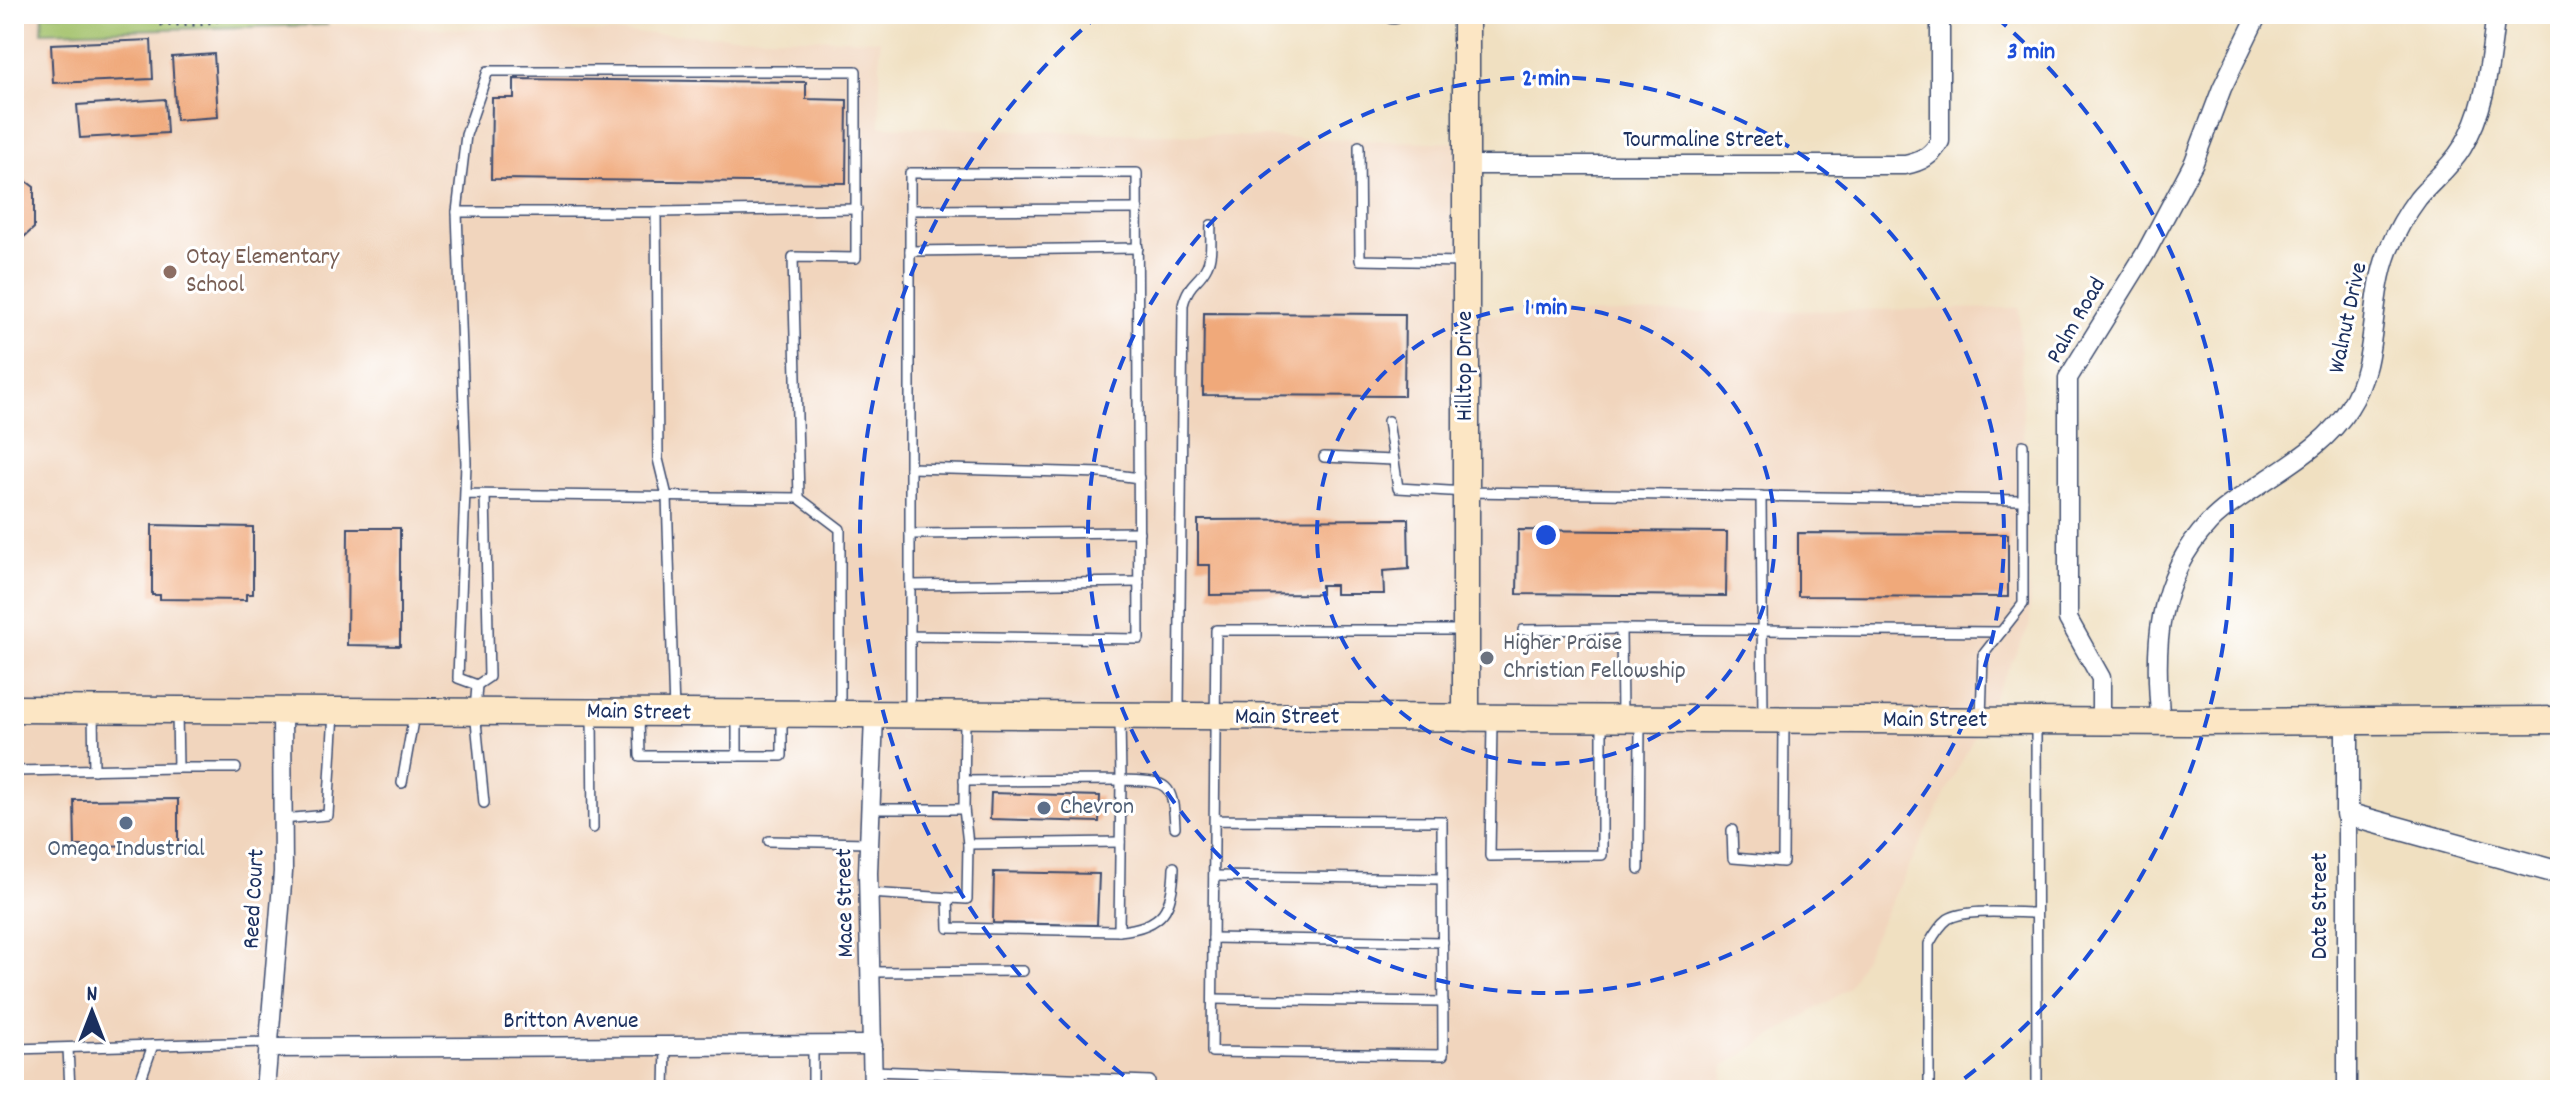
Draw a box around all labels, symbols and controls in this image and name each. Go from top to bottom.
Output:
text: 3 min [2007,36,2055,70]
text: 2 min [1522,63,1570,97]
street label: Tourmaline Street [1623,124,1783,158]
place label: Otay Elementary School [186,241,340,303]
street label: Walnut Drive [2321,259,2377,377]
marker: Otay Elementary School [161,263,179,281]
street label: Palm Road [2039,271,2115,371]
text: 1 min [1525,292,1567,326]
street label: Hilltop Drive [1449,311,1483,421]
centre of rings [1532,521,1560,549]
place label: Higher Praise Christian Fellowship [1503,627,1686,689]
marker: Higher Praise Christian Fellowship [1478,649,1496,667]
street label: Main Street [586,695,692,731]
street label: Main Street [1235,701,1339,735]
street label: Main Street [1883,704,1987,738]
place label: Chevron [1060,791,1134,825]
marker: Chevron [1035,799,1053,817]
marker: Omega Industrial [117,814,135,832]
place label: Omega Industrial [47,833,205,867]
street label: Reed Court [235,848,275,950]
street label: Mace Street [828,848,864,958]
street label: Date Street [2304,852,2338,959]
north arrow [52,972,132,1052]
text: N [87,980,98,1011]
street label: Britton Avenue [503,1005,639,1039]

